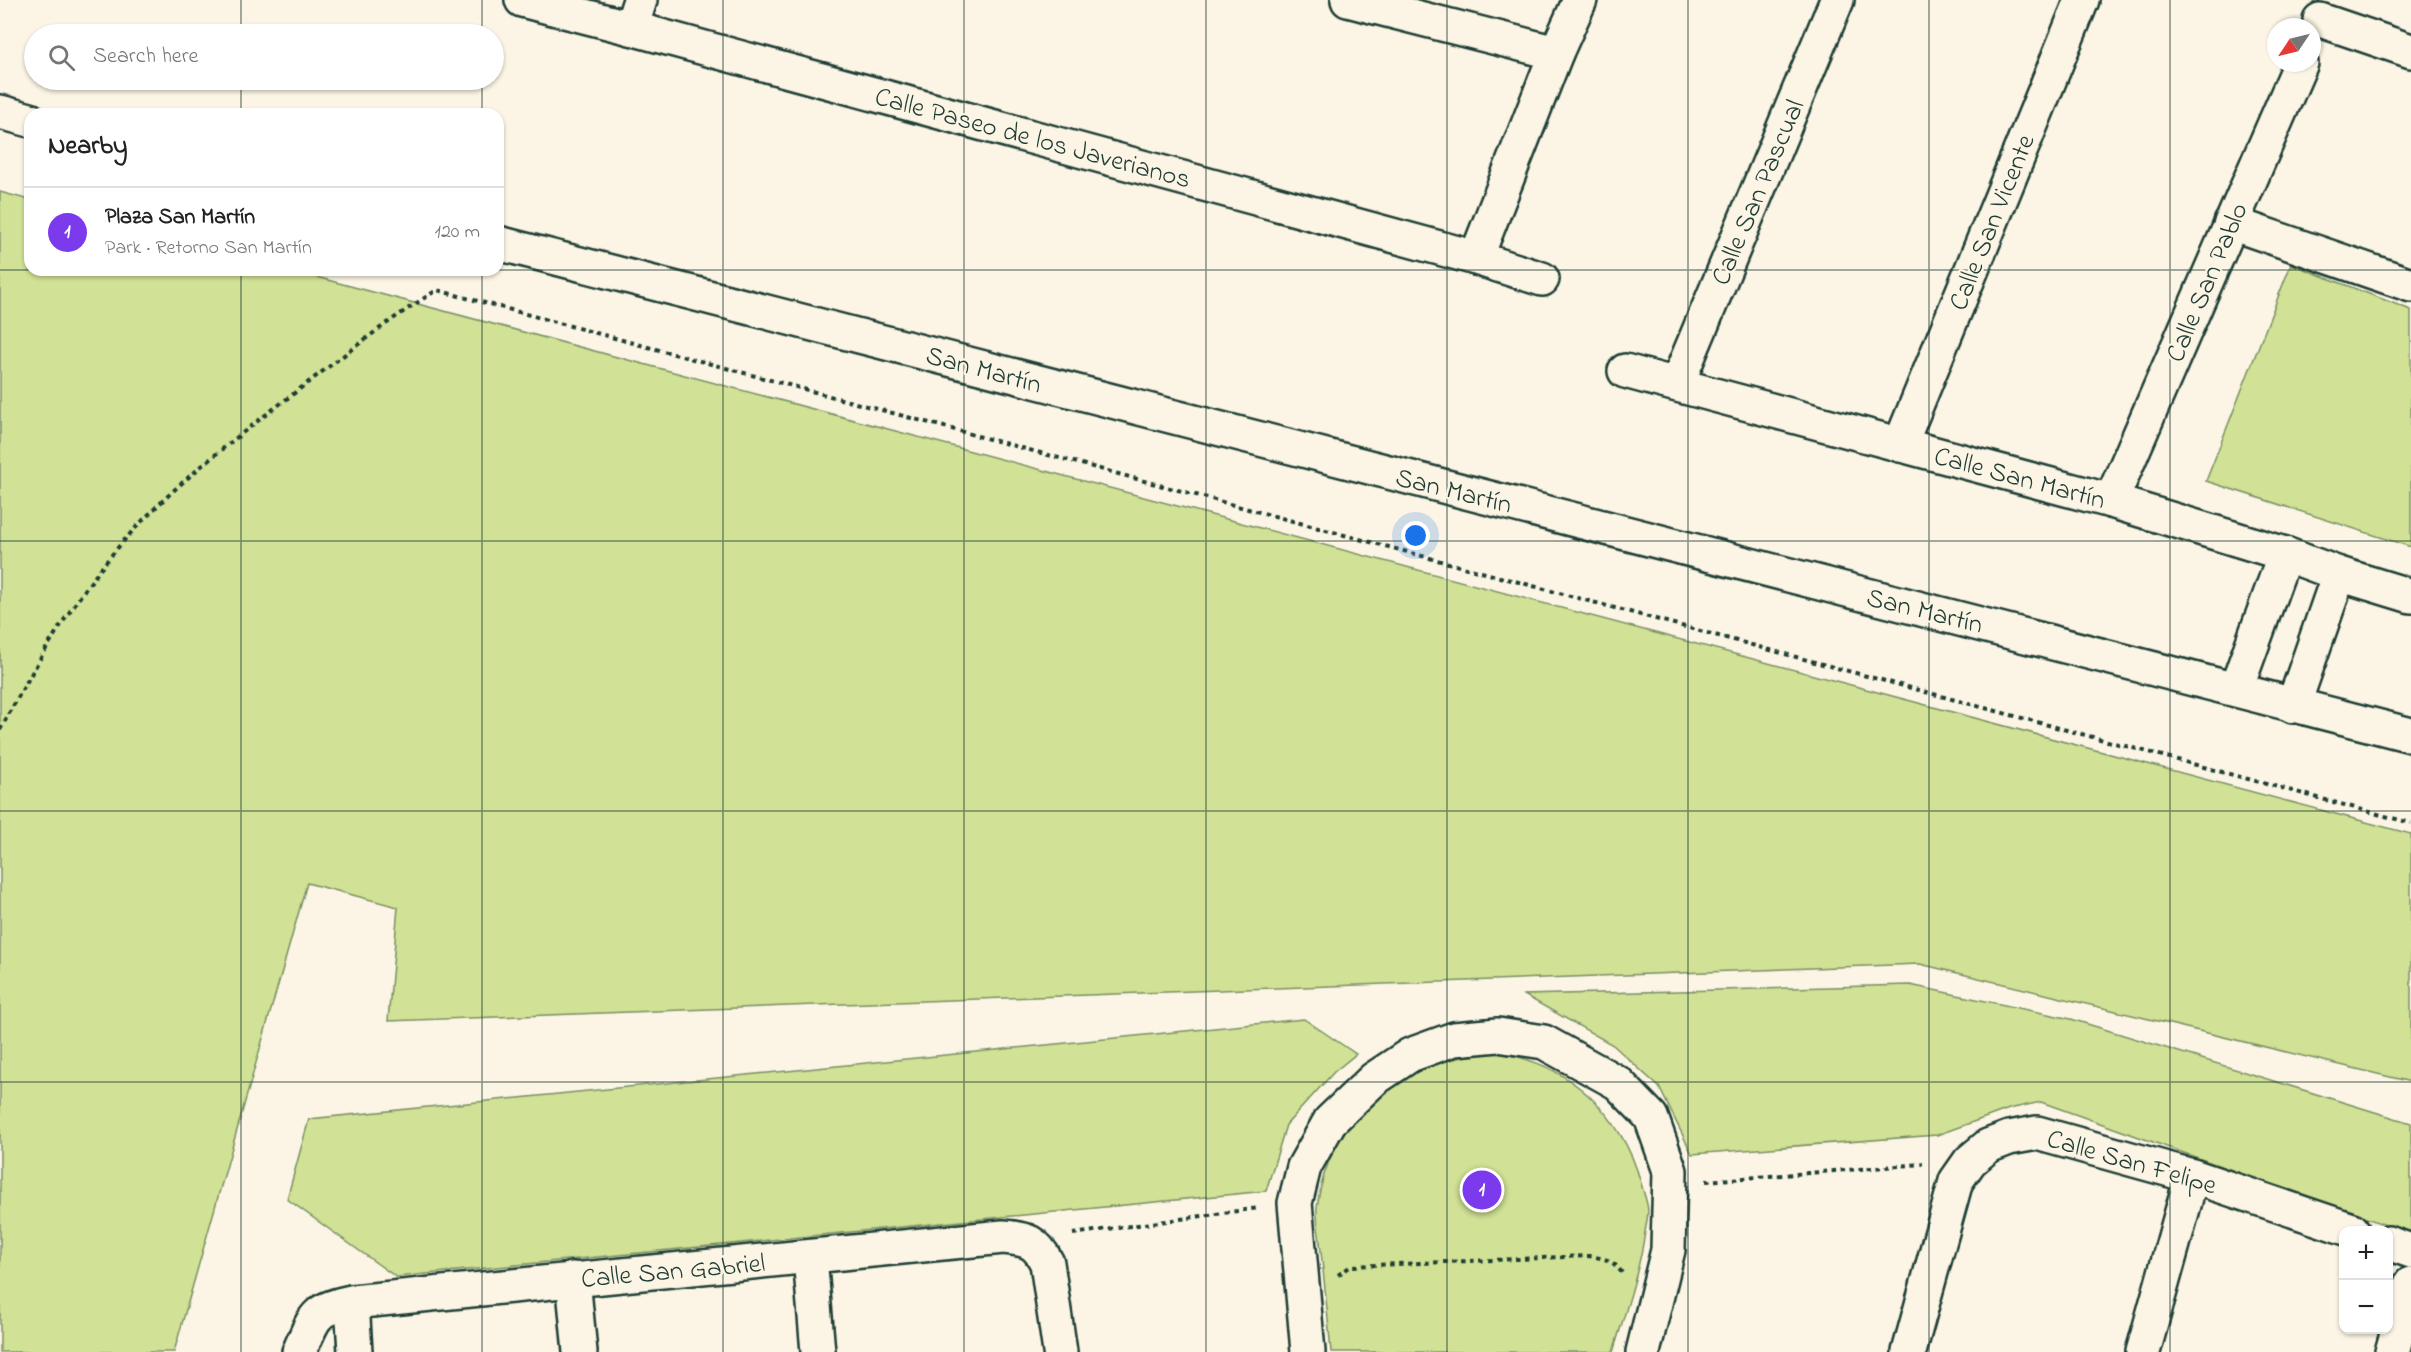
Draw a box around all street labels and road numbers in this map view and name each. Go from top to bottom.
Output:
street label: Calle Paseo de los Javerianos [870,78,1195,200]
street label: Calle San Pascual [1703,94,1816,292]
street label: Calle San Vicente [1940,128,2047,317]
street label: Calle San Pablo [2157,197,2259,369]
street label: San Martín [921,337,1046,406]
street label: Calle San Martín [1929,438,2109,521]
street label: San Martín [1391,459,1516,526]
street label: San Martín [1862,579,1987,646]
street label: Calle San Felipe [2042,1121,2222,1207]
street label: Calle San Gabriel [579,1245,767,1300]

